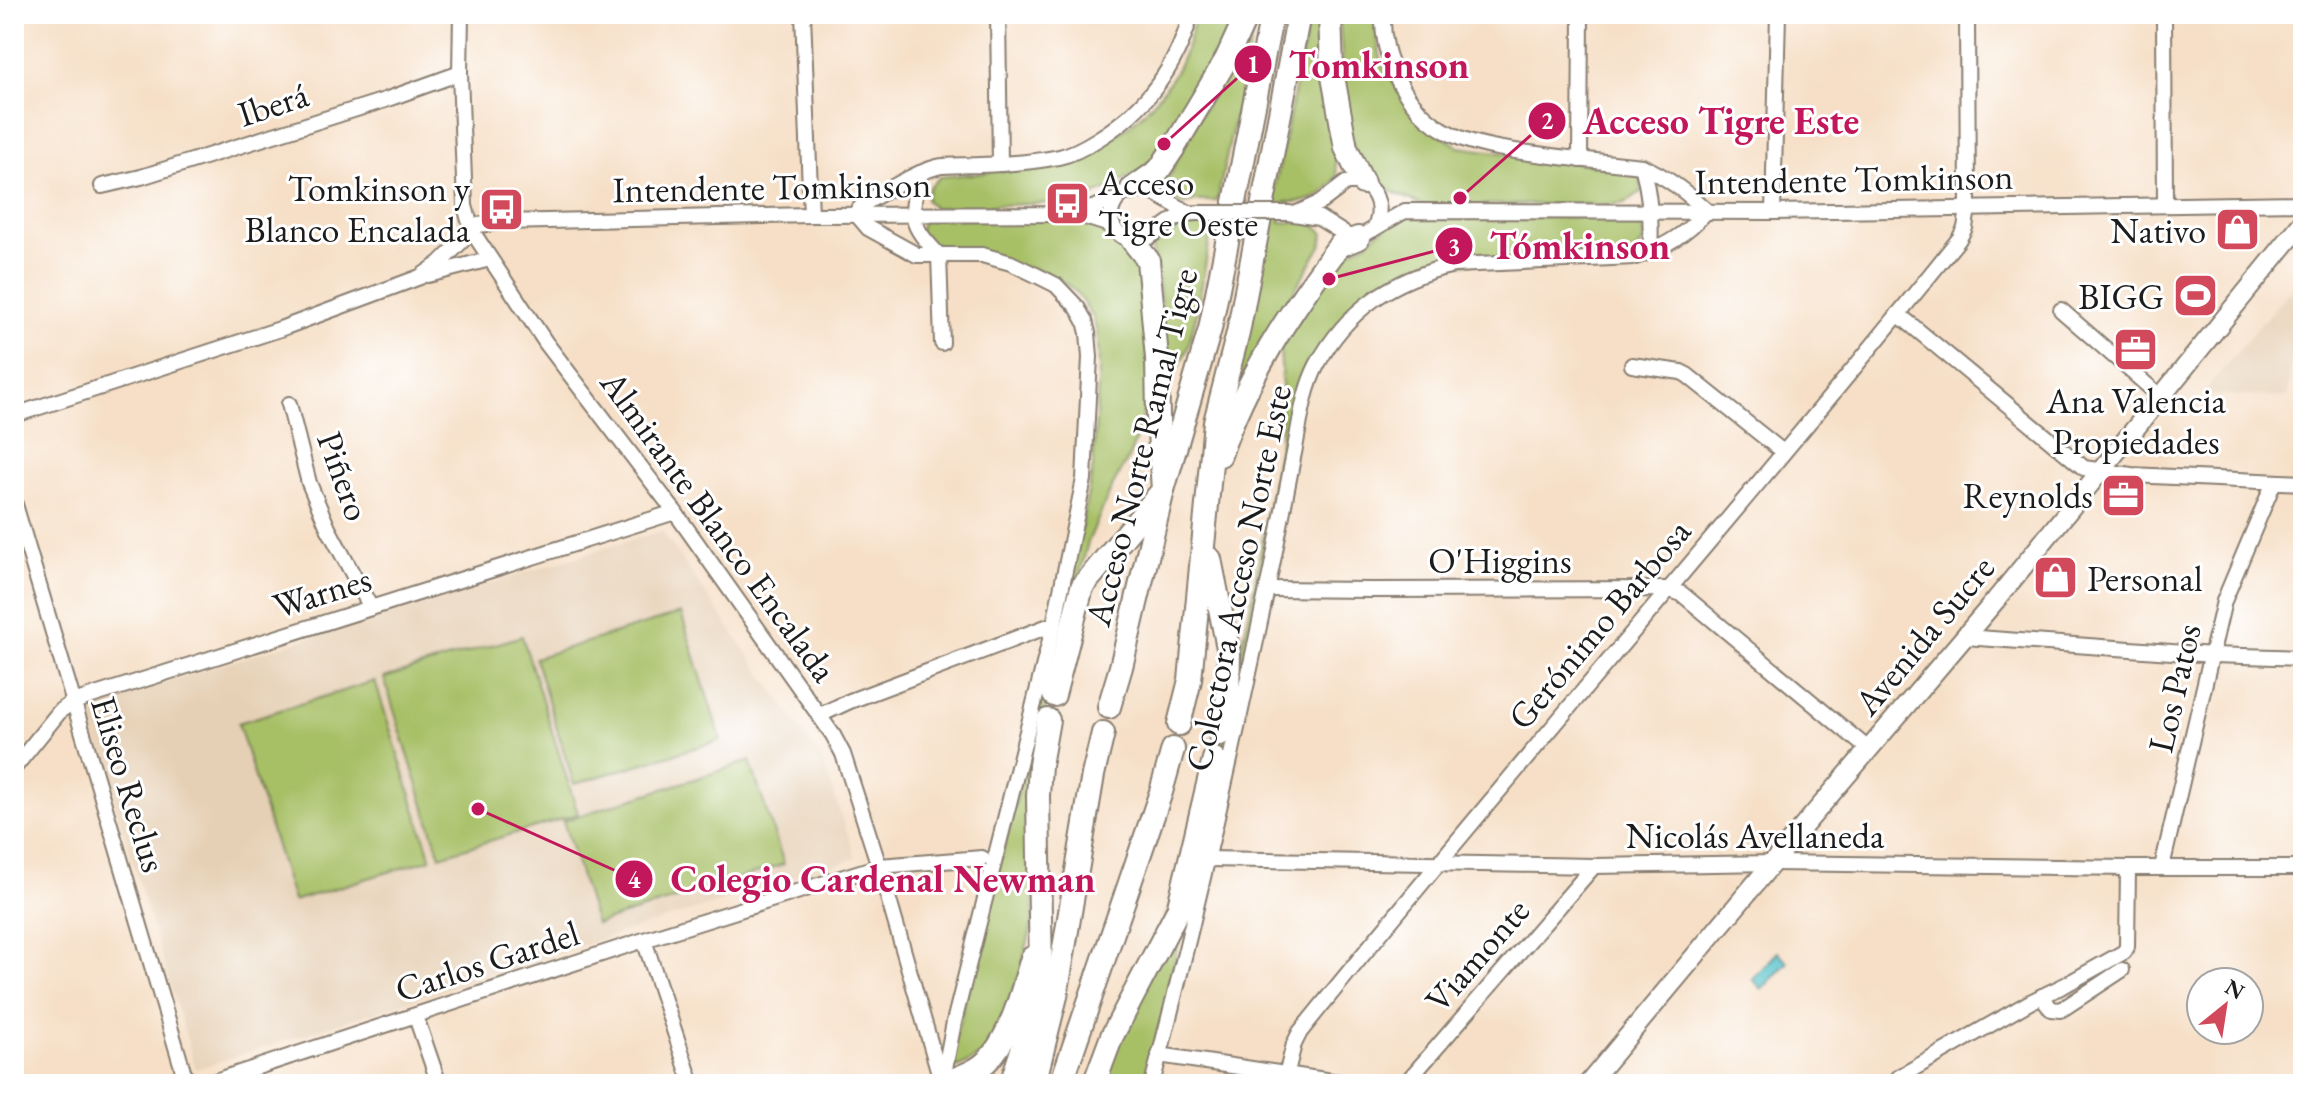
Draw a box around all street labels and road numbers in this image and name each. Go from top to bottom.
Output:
street label: Iberá [232,70,315,137]
street label: Intendente Tomkinson [1694,153,2014,205]
street label: Intendente Tomkinson [612,161,932,213]
street label: Acceso Norte Ramal Tigre [1074,263,1208,632]
street label: Almirante Blanco Encalada [590,360,848,692]
street label: Colectora Acceso Norte Este [1174,380,1302,776]
street label: Piñero [306,425,382,527]
street label: Gerónimo Barbosa [1497,508,1701,739]
street label: O'Higgins [1428,537,1572,584]
street label: Avenida Sucre [1843,545,2005,725]
street label: Warnes [267,555,377,629]
street label: Los Patos [2136,619,2212,757]
street label: Eliseo Reclus [80,690,178,878]
street label: Nicolás Avellaneda [1626,812,1885,859]
street label: Viamonte [1414,888,1540,1022]
street label: Carlos Gardel [389,909,585,1013]

